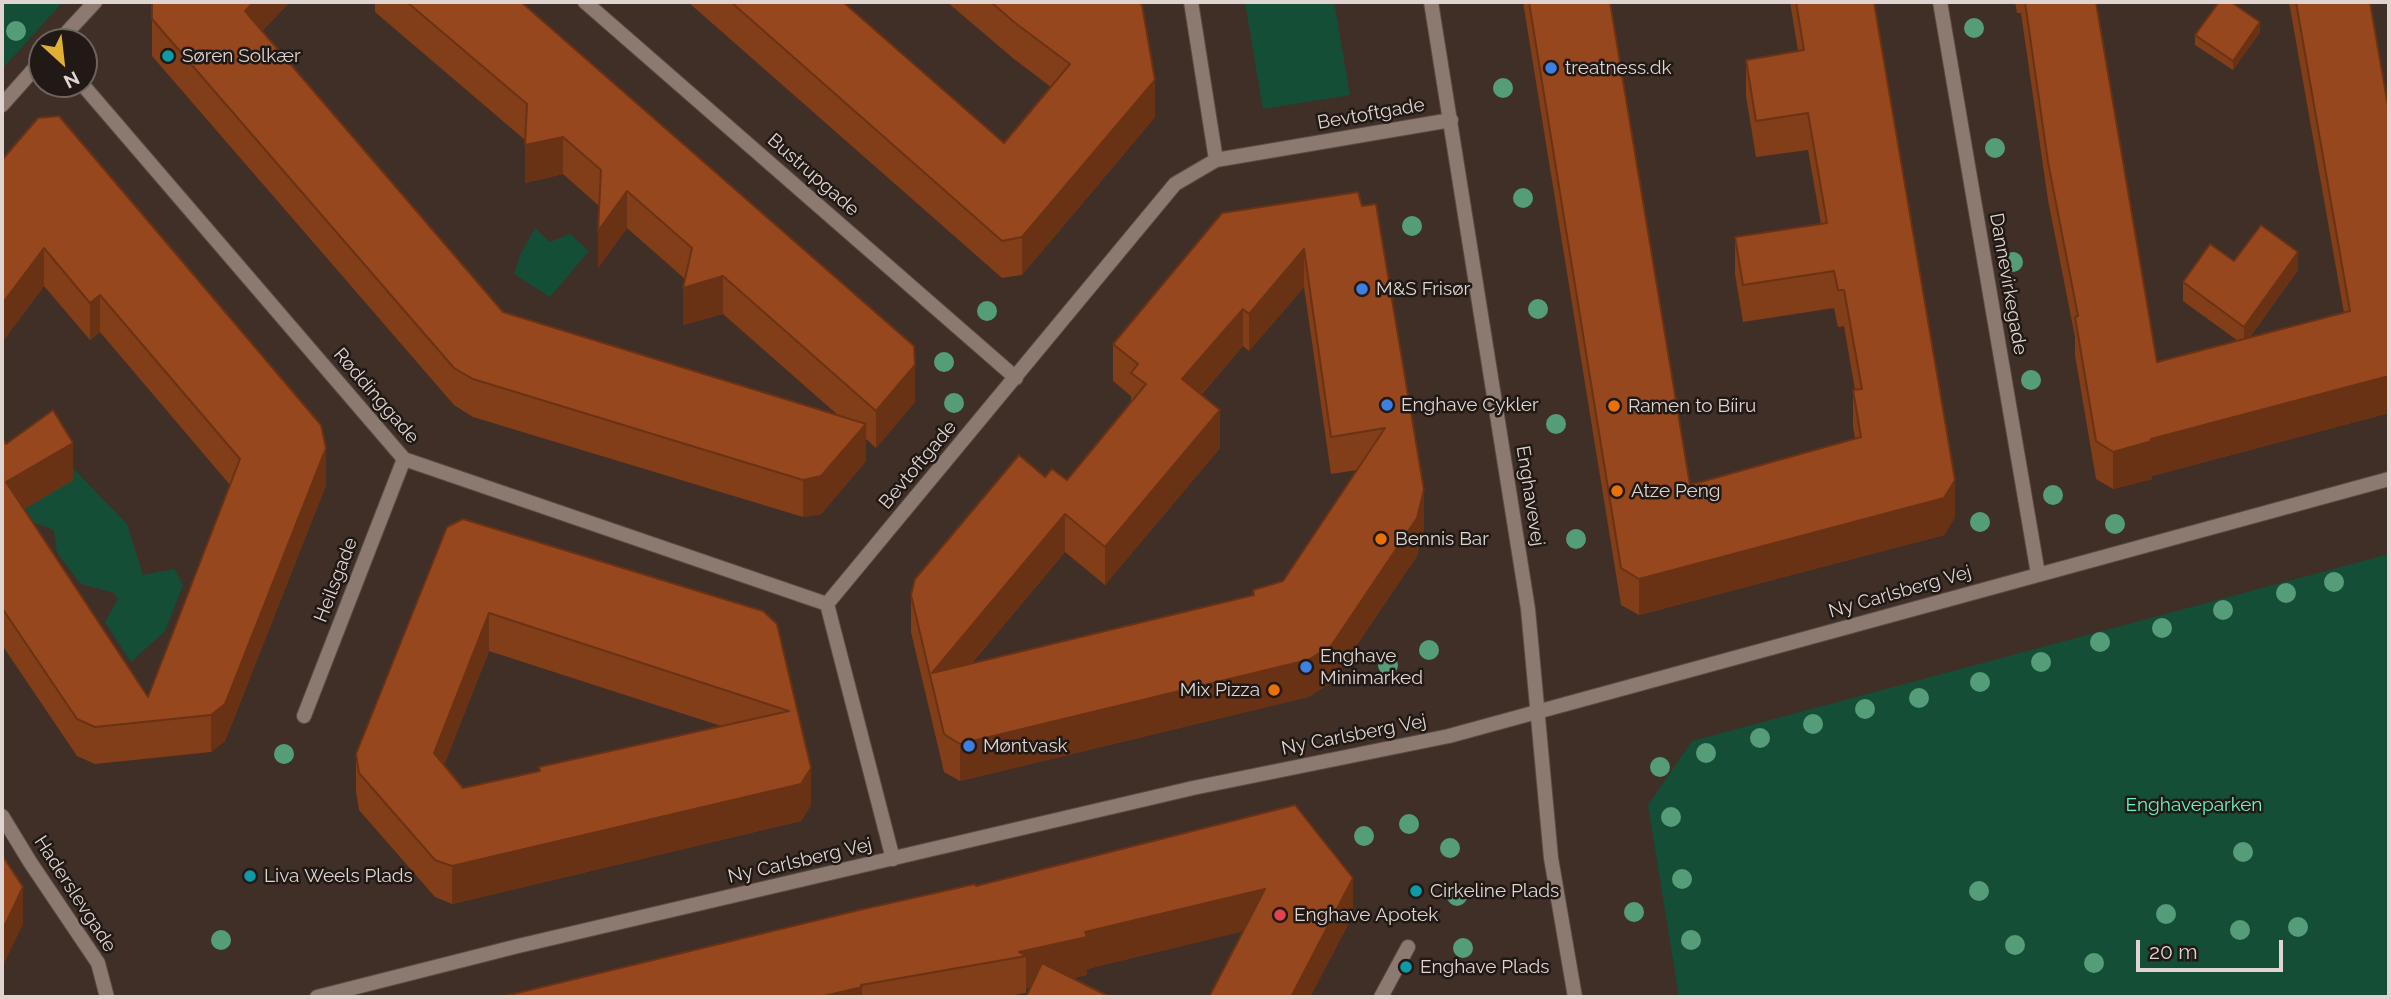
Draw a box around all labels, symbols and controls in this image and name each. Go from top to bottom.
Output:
north arrow [28,28,98,98]
place label: Søren Solkær [182,45,301,67]
marker: Søren Solkær [160,48,176,64]
place label: treatness.dk [1565,57,1672,79]
marker: treatness.dk [1543,60,1559,76]
text: N [60,67,83,93]
street label: Bevtoftgade [1316,93,1426,135]
street label: Bustrupgade [762,129,864,221]
street label: Dannevirkegade [1984,211,2032,357]
place label: M&S Frisør [1376,278,1470,300]
marker: M&S Frisør [1354,281,1370,297]
street label: Røddinggade [328,344,424,448]
place label: Enghave Cykler [1401,394,1539,416]
place label: Ramen to Bíiru [1628,395,1756,417]
marker: Enghave Cykler [1379,397,1395,413]
marker: Ramen to Bíiru [1606,398,1622,414]
street label: Bevtoftgade [874,416,962,514]
street label: Enghavevej [1511,444,1549,548]
place label: Atze Peng [1631,480,1721,502]
marker: Atze Peng [1609,483,1625,499]
place label: Bennis Bar [1395,528,1489,550]
marker: Bennis Bar [1373,531,1389,547]
street label: Heilsgade [309,535,363,625]
street label: Ny Carlsberg Vej [1826,561,1974,623]
place label: Enghave Minimarked [1320,645,1423,689]
marker: Enghave Minimarked [1298,659,1314,675]
place label: Mix Pizza [1180,679,1260,701]
marker: Mix Pizza [1266,682,1282,698]
street label: Ny Carlsberg Vej [1280,710,1428,760]
place label: Møntvask [983,735,1068,757]
marker: Møntvask [961,738,977,754]
park label: Enghaveparken [2126,794,2262,816]
street label: Haderslevgade [29,832,121,956]
street label: Ny Carlsberg Vej [726,833,874,889]
place label: Liva Weels Plads [264,865,413,887]
marker: Liva Weels Plads [242,868,258,884]
place label: Cirkeline Plads [1430,880,1559,902]
marker: Cirkeline Plads [1408,883,1424,899]
place label: Enghave Apotek [1294,904,1438,926]
marker: Enghave Apotek [1272,907,1288,923]
scale bar [2139,926,2286,970]
text: 20 m [2149,939,2197,964]
place label: Enghave Plads [1420,956,1550,978]
marker: Enghave Plads [1398,959,1414,975]

